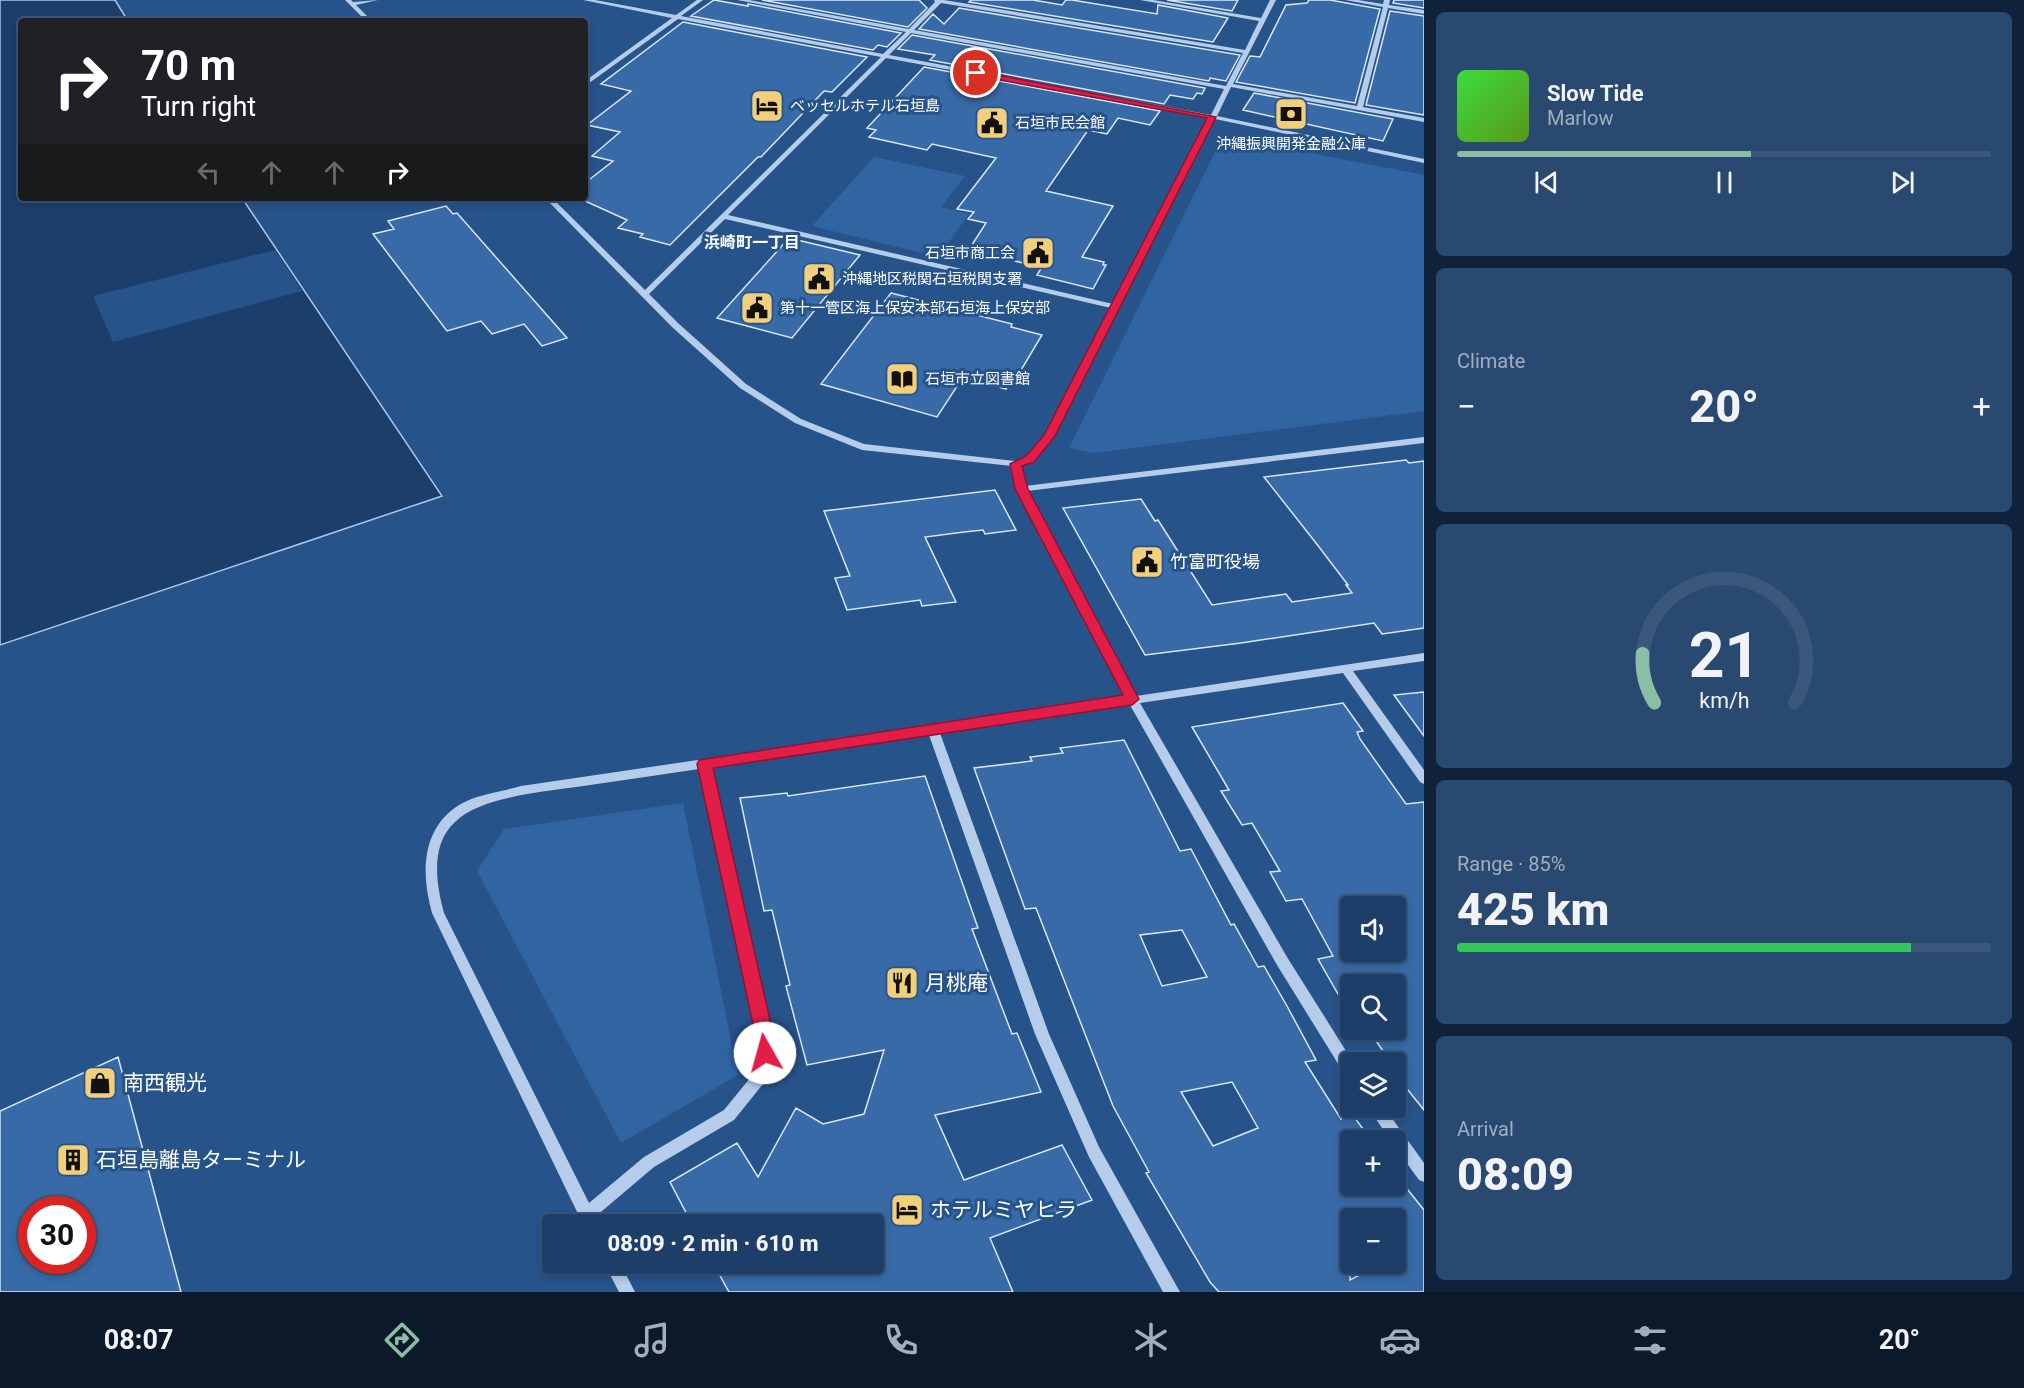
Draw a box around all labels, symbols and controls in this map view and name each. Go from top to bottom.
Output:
text: 70 m [141,41,236,90]
icon: right [42,42,120,120]
pin [950,47,1001,98]
icon: arrive [959,56,992,89]
text: Slow Tide [1547,81,1644,106]
hotel icon: ベッセルホテル石垣島 [749,88,785,124]
text: Turn right [141,91,256,123]
bank icon: 沖縄振興開発金融公庫 [1273,96,1309,132]
place label: ベッセルホテル石垣島 [790,97,940,115]
public building icon: 石垣市民会館 [974,105,1010,141]
text: Marlow [1547,106,1613,130]
place label: 石垣市民会館 [1015,114,1105,132]
place label: 沖縄振興開発金融公庫 [1216,135,1366,153]
icon: left [192,156,225,189]
icon: ahead [255,156,288,189]
icon: ahead [318,156,351,189]
icon: right [381,156,414,189]
icon: previous [1530,166,1563,199]
icon: pause [1708,166,1741,199]
icon: next [1886,166,1919,199]
district label: 浜崎町一丁目 [704,233,800,252]
public building icon: 石垣市商工会 [1020,235,1056,271]
place label: 石垣市商工会 [925,244,1015,262]
public building icon: 沖縄地区税関石垣税関支署 [801,261,837,297]
place label: 沖縄地区税関石垣税関支署 [842,270,1022,288]
public building icon: 第十一管区海上保安本部石垣海上保安部 [739,290,775,326]
place label: 第十一管区海上保安本部石垣海上保安部 [780,299,1050,317]
text: Climate [1457,349,1525,373]
library icon: 石垣市立図書館 [884,361,920,397]
place label: 石垣市立図書館 [925,370,1030,388]
text: 20° [1689,380,1759,433]
text: − [1457,387,1476,426]
text: + [1972,387,1991,426]
public building icon: 竹富町役場 [1129,544,1165,580]
place label: 竹富町役場 [1170,551,1260,572]
text: 21 [1688,619,1760,692]
text: km/h [1699,688,1749,713]
text: Range · 85% [1457,852,1565,876]
text: 425 km [1457,883,1609,936]
map controls [1340,896,1406,1274]
button: sound [1340,896,1406,962]
restaurant icon: 月桃庵 [884,965,920,1001]
place label: 月桃庵 [925,971,988,995]
button: search [1340,974,1406,1040]
position arrow [733,1021,797,1085]
button: layers [1340,1052,1406,1118]
shop icon: 南西観光 [82,1065,118,1101]
place label: 南西観光 [123,1071,207,1095]
text: Arrival [1457,1117,1514,1141]
button: + [1340,1130,1406,1196]
building icon: 石垣島離島ターミナル [55,1142,91,1178]
place label: 石垣島離島ターミナル [96,1148,306,1172]
text: 08:09 [1457,1148,1574,1201]
hotel icon: ホテルミヤヒラ [889,1192,925,1228]
speed limit sign: 30 [18,1196,96,1274]
place label: ホテルミヤヒラ [930,1198,1077,1222]
button: − [1340,1208,1406,1274]
text: 08:09 · 2 min · 610 m [608,1231,818,1256]
icon: directions [381,1319,423,1361]
icon: music [631,1319,673,1361]
icon: phone [880,1319,922,1361]
icon: climate [1130,1319,1172,1361]
icon: car [1379,1319,1421,1361]
icon: filters [1629,1319,1671,1361]
text: 08:07 [104,1324,173,1356]
text: 20° [1879,1324,1920,1356]

